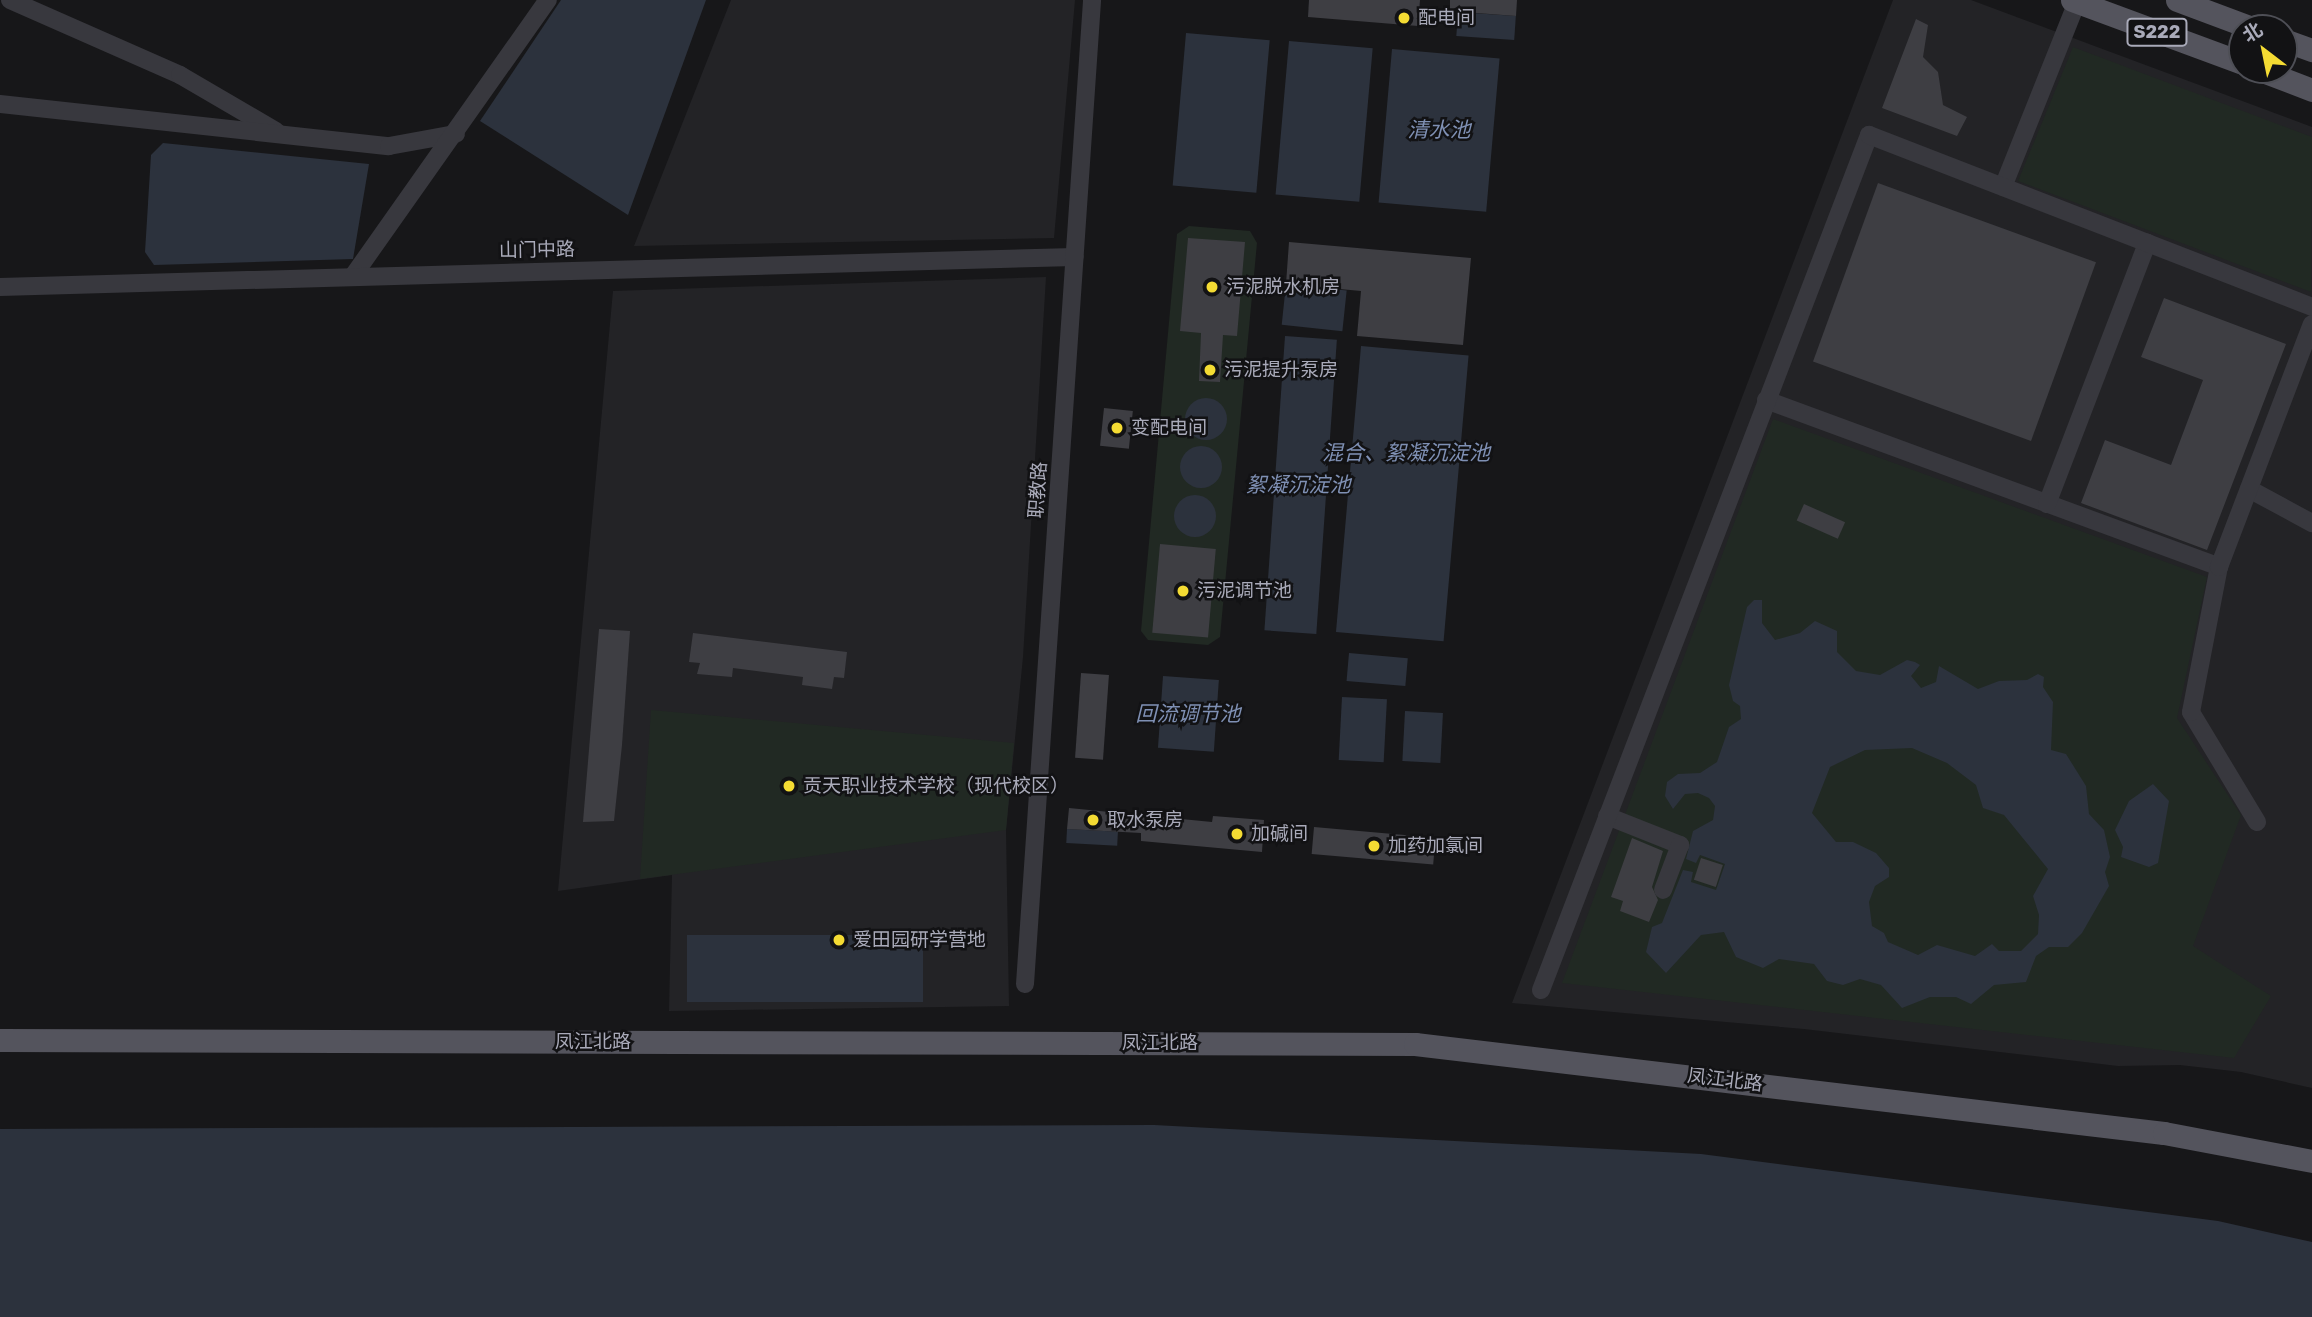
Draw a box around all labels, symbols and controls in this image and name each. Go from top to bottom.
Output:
place label: 配电间 [1418,7,1475,29]
marker: 配电间 [1396,10,1412,26]
north arrow [2228,14,2298,84]
road number: S222 [2126,17,2188,46]
text: 北 [2239,18,2267,47]
water label: 清水池 [1408,117,1470,143]
street label: 山门中路 [499,238,575,262]
place label: 污泥脱水机房 [1226,276,1340,298]
marker: 污泥脱水机房 [1204,279,1220,295]
place label: 污泥提升泵房 [1224,359,1338,381]
marker: 污泥提升泵房 [1202,362,1218,378]
place label: 变配电间 [1131,417,1207,439]
marker: 变配电间 [1109,420,1125,436]
water label: 混合、絮凝沉淀池 [1322,440,1490,466]
street label: 职教路 [1025,461,1051,519]
water label: 絮凝沉淀池 [1246,472,1350,498]
place label: 污泥调节池 [1197,580,1292,602]
marker: 污泥调节池 [1175,583,1191,599]
water label: 回流调节池 [1136,701,1240,727]
place label: 贡天职业技术学校（现代校区） [803,775,1069,797]
marker: 贡天职业技术学校（现代校区） [781,778,797,794]
place label: 取水泵房 [1107,809,1183,831]
marker: 取水泵房 [1085,812,1101,828]
place label: 加碱间 [1251,823,1308,845]
marker: 加碱间 [1229,826,1245,842]
place label: 加药加氯间 [1388,835,1483,857]
marker: 加药加氯间 [1366,838,1382,854]
place label: 爱田园研学营地 [853,929,986,951]
marker: 爱田园研学营地 [831,932,847,948]
street label: 凤江北路 [555,1031,631,1053]
street label: 凤江北路 [1122,1032,1198,1054]
street label: 凤江北路 [1686,1064,1764,1096]

